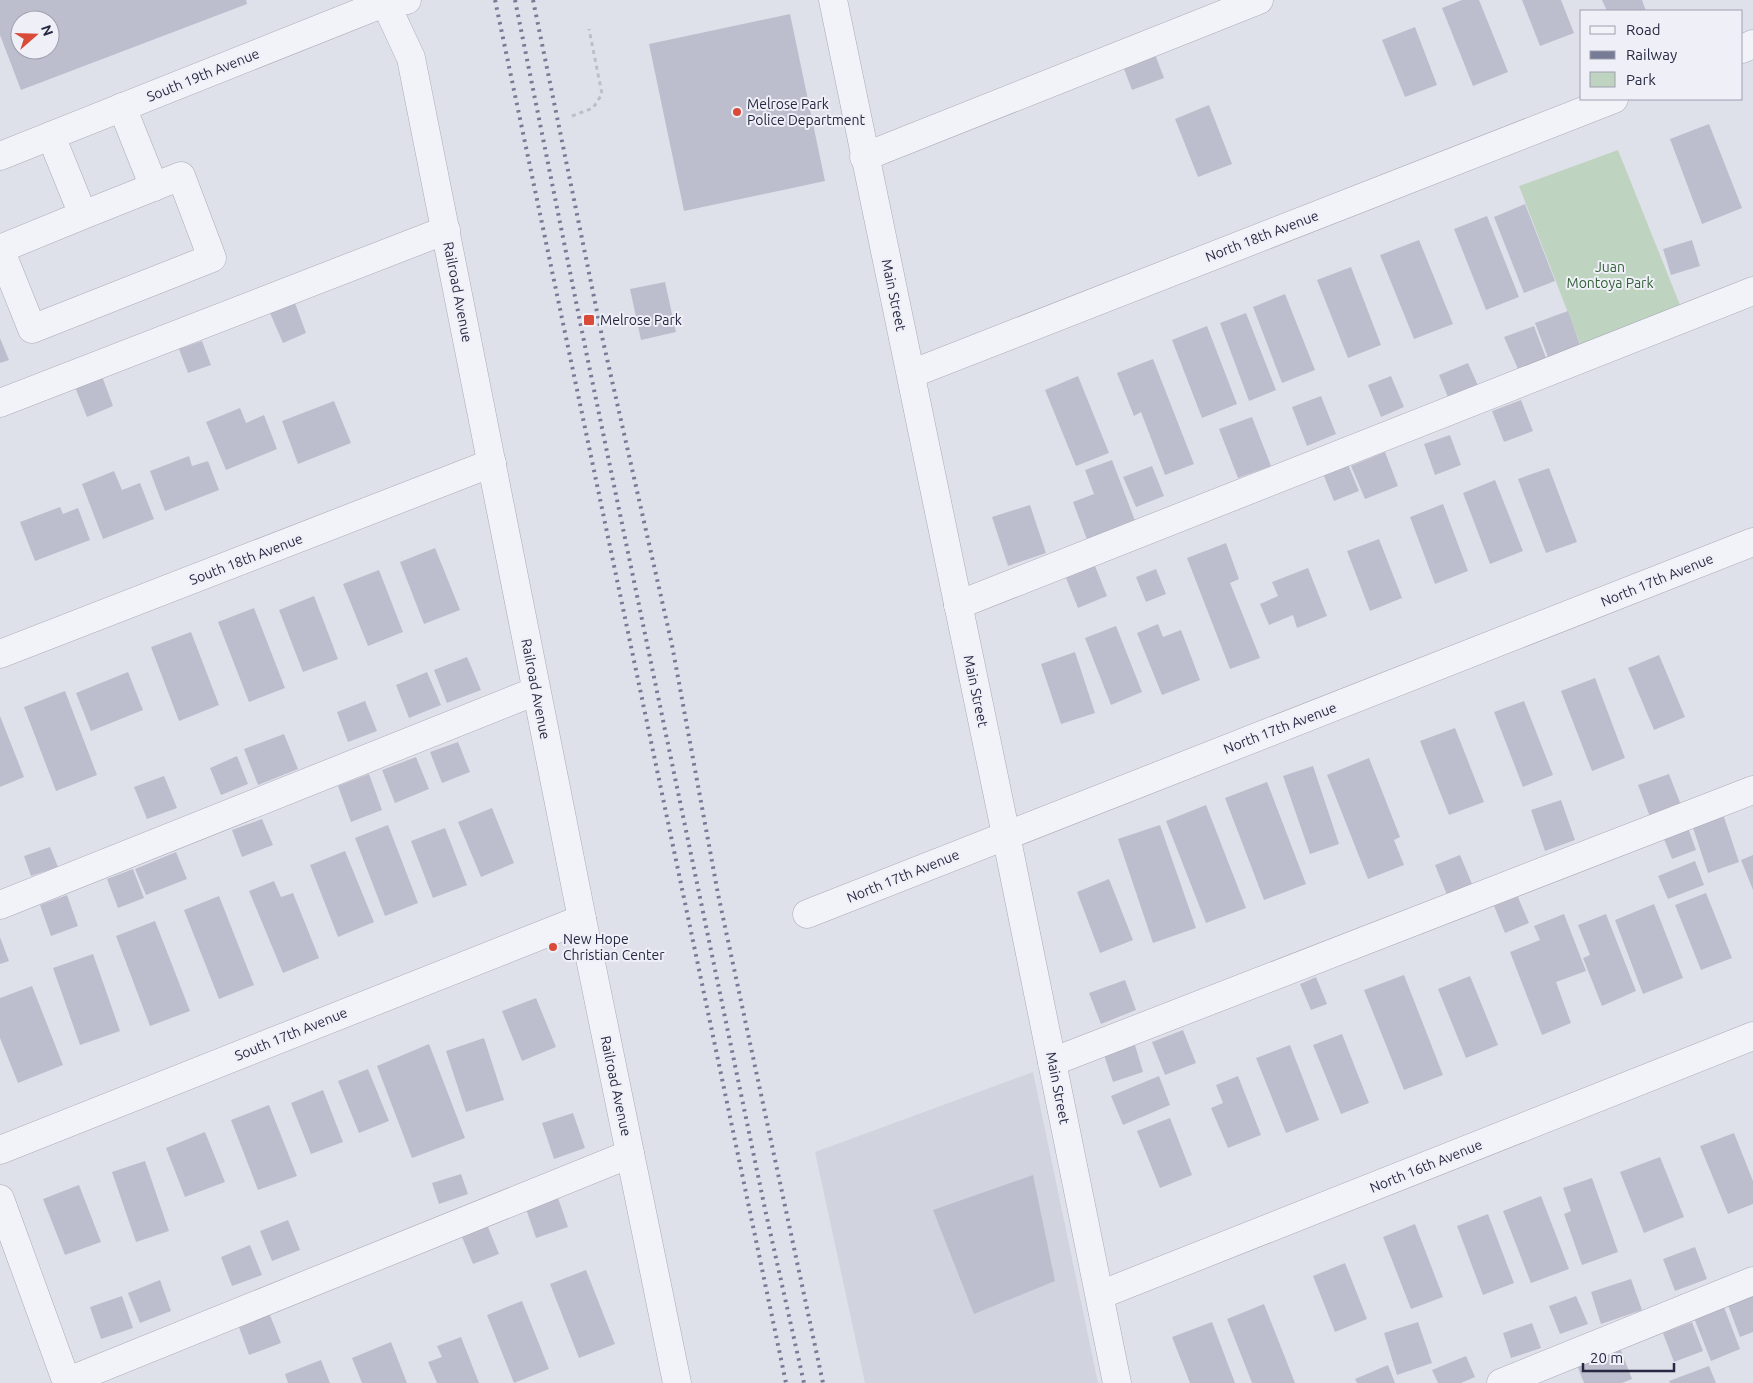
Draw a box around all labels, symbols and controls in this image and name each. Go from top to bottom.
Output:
north arrow [10,10,60,60]
legend [1580,10,1743,100]
text: Road [1626,21,1661,38]
text: N [38,23,57,38]
street label: South 19th Avenue [144,45,262,105]
text: Railway [1626,46,1677,63]
text: Park [1626,71,1656,88]
place label: Melrose Park Police Department [747,96,865,128]
marker: Melrose Park Police Department [731,106,743,118]
street label: North 18th Avenue [1203,207,1321,265]
street label: Railroad Avenue [440,240,476,344]
street label: Main Street [879,258,910,333]
park label: Juan Montoya Park [1567,259,1653,291]
place label: Melrose Park [600,312,682,328]
marker: Melrose Park [582,313,596,327]
street label: South 18th Avenue [187,530,305,588]
street label: North 17th Avenue [1598,550,1716,610]
street label: Railroad Avenue [518,637,554,741]
street label: Main Street [961,654,992,729]
street label: North 17th Avenue [1221,699,1339,757]
street label: North 17th Avenue [844,846,962,906]
place label: New Hope Christian Center [563,931,665,963]
marker: New Hope Christian Center [547,941,559,953]
street label: South 17th Avenue [232,1004,350,1064]
street label: Railroad Avenue [598,1034,634,1138]
street label: Main Street [1043,1051,1073,1126]
street label: North 16th Avenue [1367,1136,1485,1196]
scale bar [1583,1340,1674,1372]
text: 20 m [1590,1349,1623,1366]

